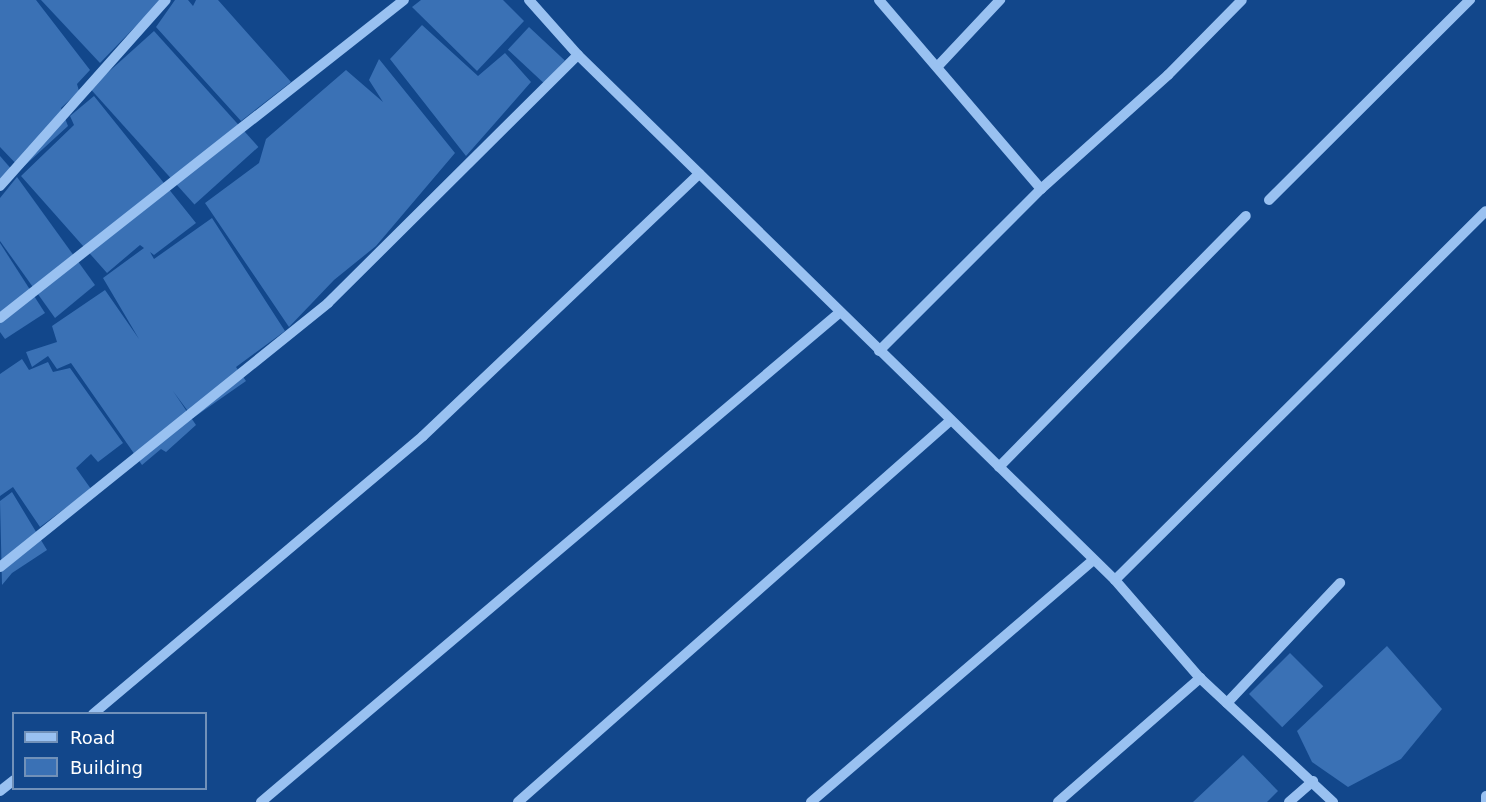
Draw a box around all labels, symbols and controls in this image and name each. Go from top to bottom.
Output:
legend [12,712,207,790]
text: Road [70,727,115,748]
text: Building [70,757,143,778]

